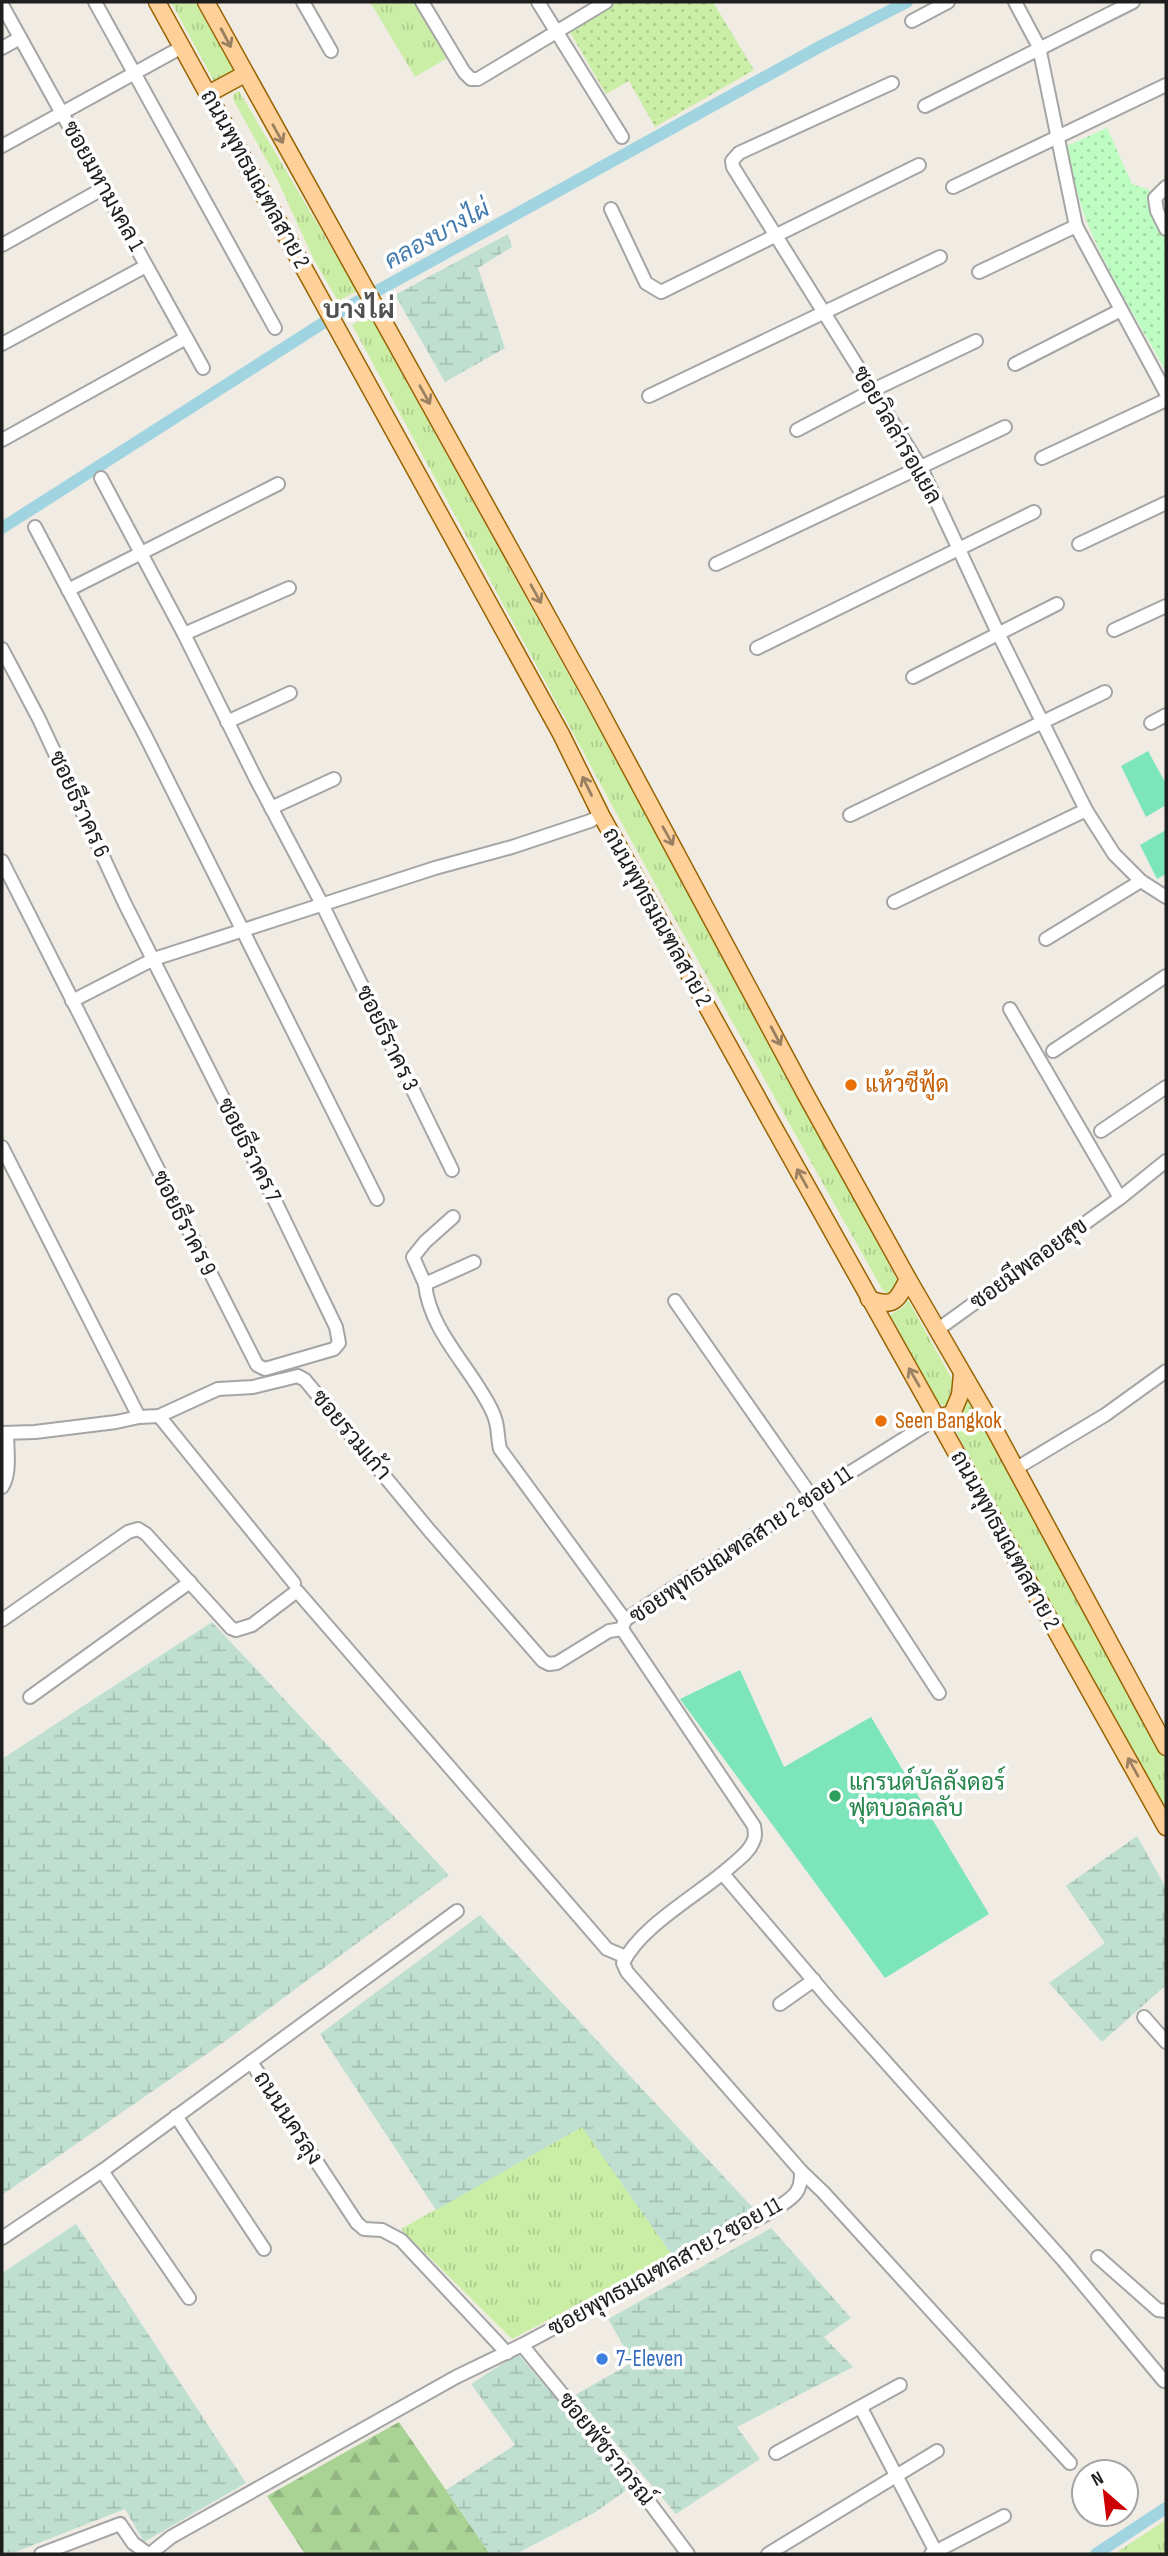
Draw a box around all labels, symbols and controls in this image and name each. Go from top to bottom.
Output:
one-way arrow [220,27,233,48]
street label: ถนนพุทธมณฑลสาย 2 [193,85,316,274]
street label: ซอยมหามงคล 1 [56,116,150,256]
one-way arrow [271,123,285,143]
water label: คลองบางไผ่ [378,192,496,276]
district label: บางไผ่ [323,292,395,326]
street label: ซอยวิลล่ารอแยล [846,360,949,509]
one-way arrow [418,384,432,404]
one-way arrow [529,583,543,603]
street label: ซอยธีราคร 6 [42,745,118,862]
one-way arrow [579,776,593,797]
street label: ถนนพุทธมณฑลสาย 2 [595,823,718,1012]
one-way arrow [661,826,675,846]
street label: ซอยธีราคร 3 [349,980,426,1095]
one-way arrow [770,1026,784,1046]
place label: แห้วซีฟู้ด [865,1069,949,1101]
marker: แห้วซีฟู้ด [843,1077,859,1093]
street label: ซอยธีราคร 7 [211,1092,289,1207]
street label: ซอยธีราคร 9 [146,1165,224,1280]
one-way arrow [795,1169,809,1189]
street label: ซอยมีพลอยสุข [964,1210,1094,1317]
one-way arrow [907,1367,921,1387]
street label: ซอยรวมเก้า [305,1383,398,1486]
place label: Seen Bangkok [895,1407,1002,1435]
marker: Seen Bangkok [873,1413,889,1429]
street label: ถนนพุทธมณฑลสาย 2 [943,1446,1066,1635]
street label: ซอยพุทธมณฑลสาย 2 ซอย 11 [624,1460,858,1631]
one-way arrow [1126,1757,1139,1778]
place label: แกรนด์บัลลังดอร์ ฟุตบอลคลับ [849,1766,1005,1824]
marker: แกรนด์บัลลังดอร์ ฟุตบอลคลับ [827,1788,843,1804]
street label: ถนนนครลุง [247,2066,329,2171]
street label: ซอยพุทธมณฑลสาย 2 ซอย 11 [543,2191,787,2344]
place label: 7-Eleven [616,2345,683,2373]
marker: 7-Eleven [594,2351,610,2367]
street label: ซอยพัชราภรณ์ [552,2385,663,2511]
north arrow [1070,2458,1140,2528]
text: N [1088,2467,1108,2492]

